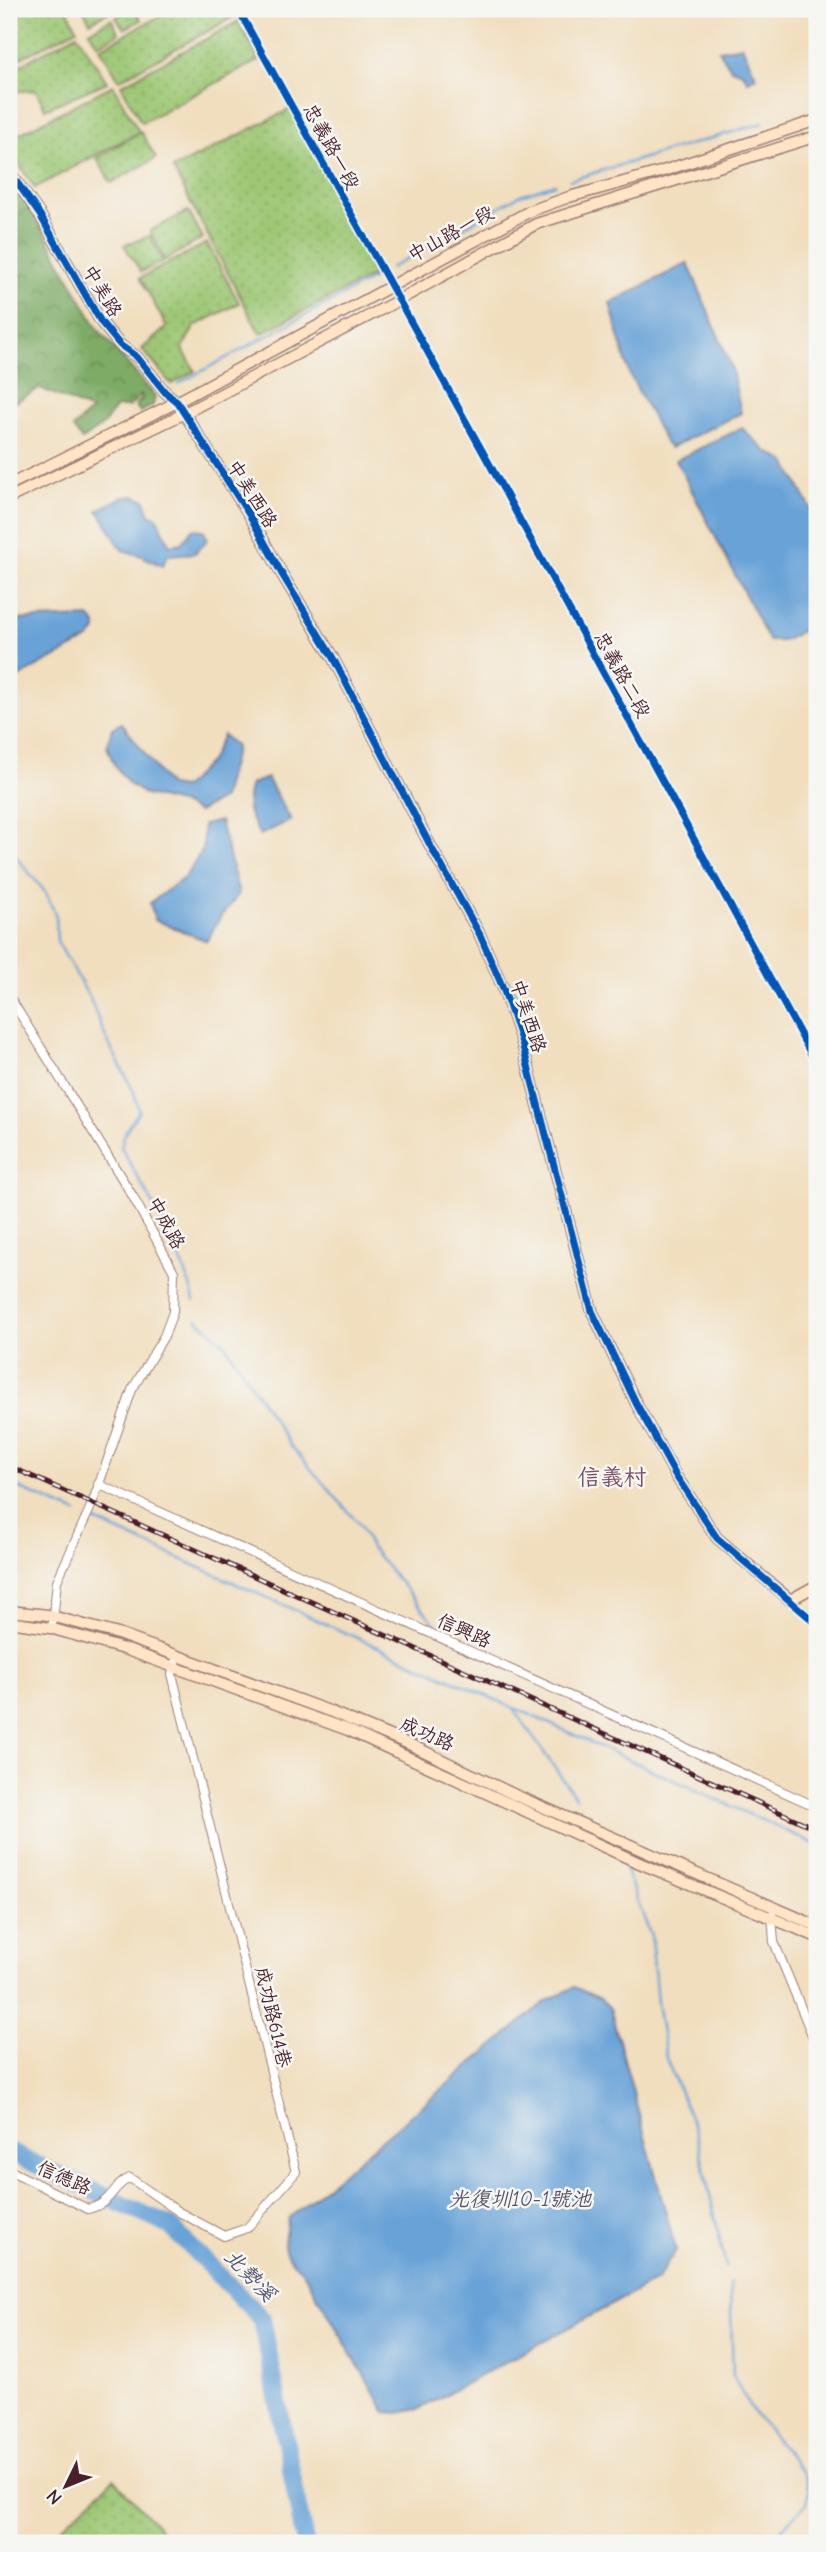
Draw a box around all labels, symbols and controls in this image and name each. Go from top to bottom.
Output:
street label: 忠義路一段 [298,100,364,194]
street label: 中山路一段 [404,201,498,267]
street label: 中美路 [78,261,126,321]
street label: 中美西路 [223,456,281,532]
street label: 忠義路二段 [589,628,655,722]
street label: 中美西路 [506,976,550,1056]
street label: 中成路 [143,1193,189,1253]
district label: 信義村 [578,1464,647,1491]
street label: 信興路 [433,1609,495,1653]
street label: 成功路 [396,1712,458,1756]
street label: 成功路614巷 [251,1964,295,2070]
street label: 信德路 [33,2156,95,2200]
water label: 光復圳10-1號池 [448,2187,593,2211]
water label: 北勢溪 [219,2244,281,2307]
north arrow [32,2450,102,2520]
text: N [42,2485,67,2509]

